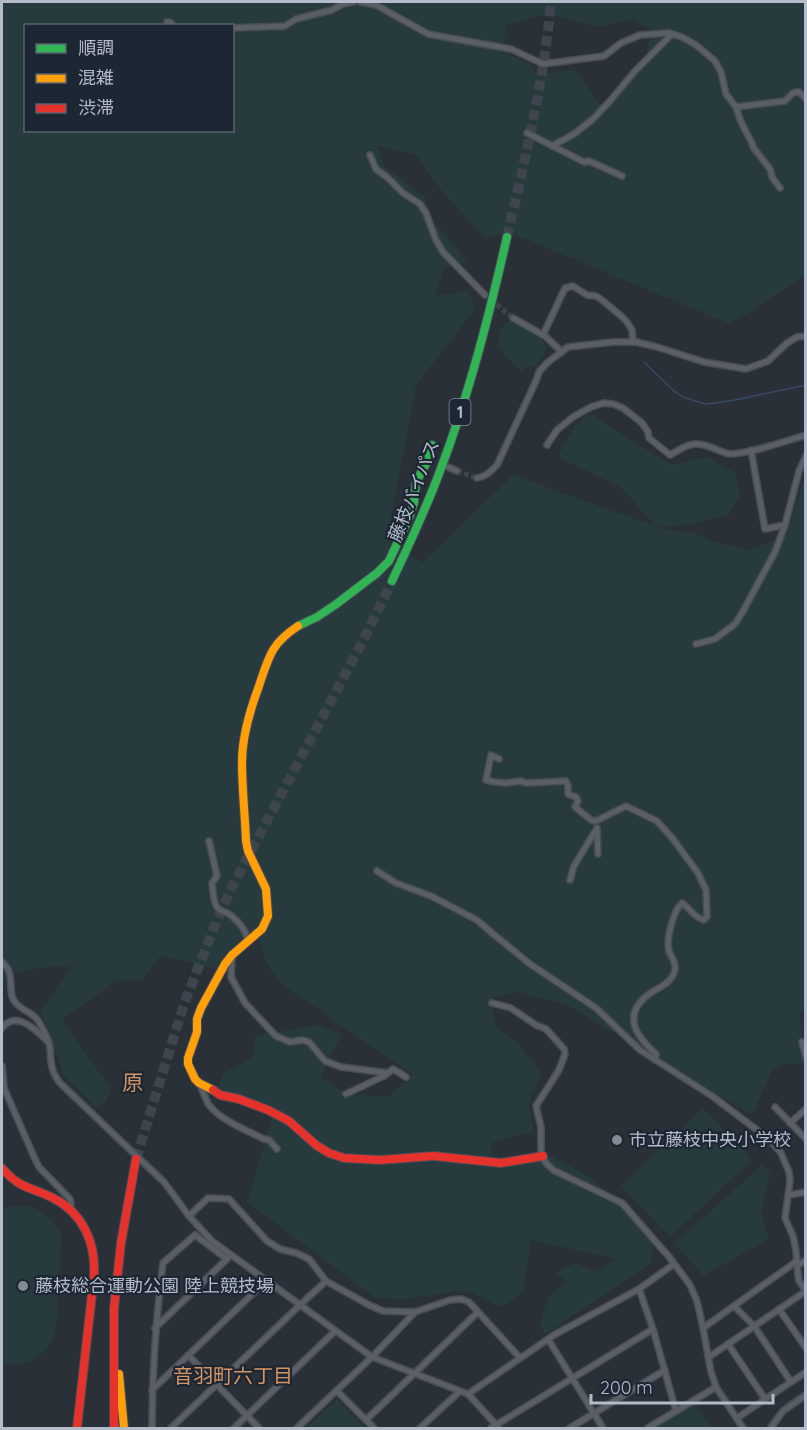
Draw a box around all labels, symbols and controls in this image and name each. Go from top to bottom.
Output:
legend [24,24,234,132]
text: 順調 [78,36,114,59]
text: 混雑 [78,66,114,89]
text: 渋滞 [78,96,114,119]
road number: 1 [450,399,470,425]
street label: 藤枝バイパス [383,437,444,545]
district label: 原 [123,1069,144,1095]
place label: 市立藤枝中央小学校 [629,1128,791,1151]
marker: 市立藤枝中央小学校 [610,1133,624,1147]
place label: 藤枝総合運動公園 陸上競技場 [35,1274,274,1297]
marker: 藤枝総合運動公園 陸上競技場 [16,1279,30,1293]
district label: 音羽町六丁目 [173,1363,293,1388]
scale bar [591,1367,772,1405]
text: 200 m [600,1376,653,1399]

